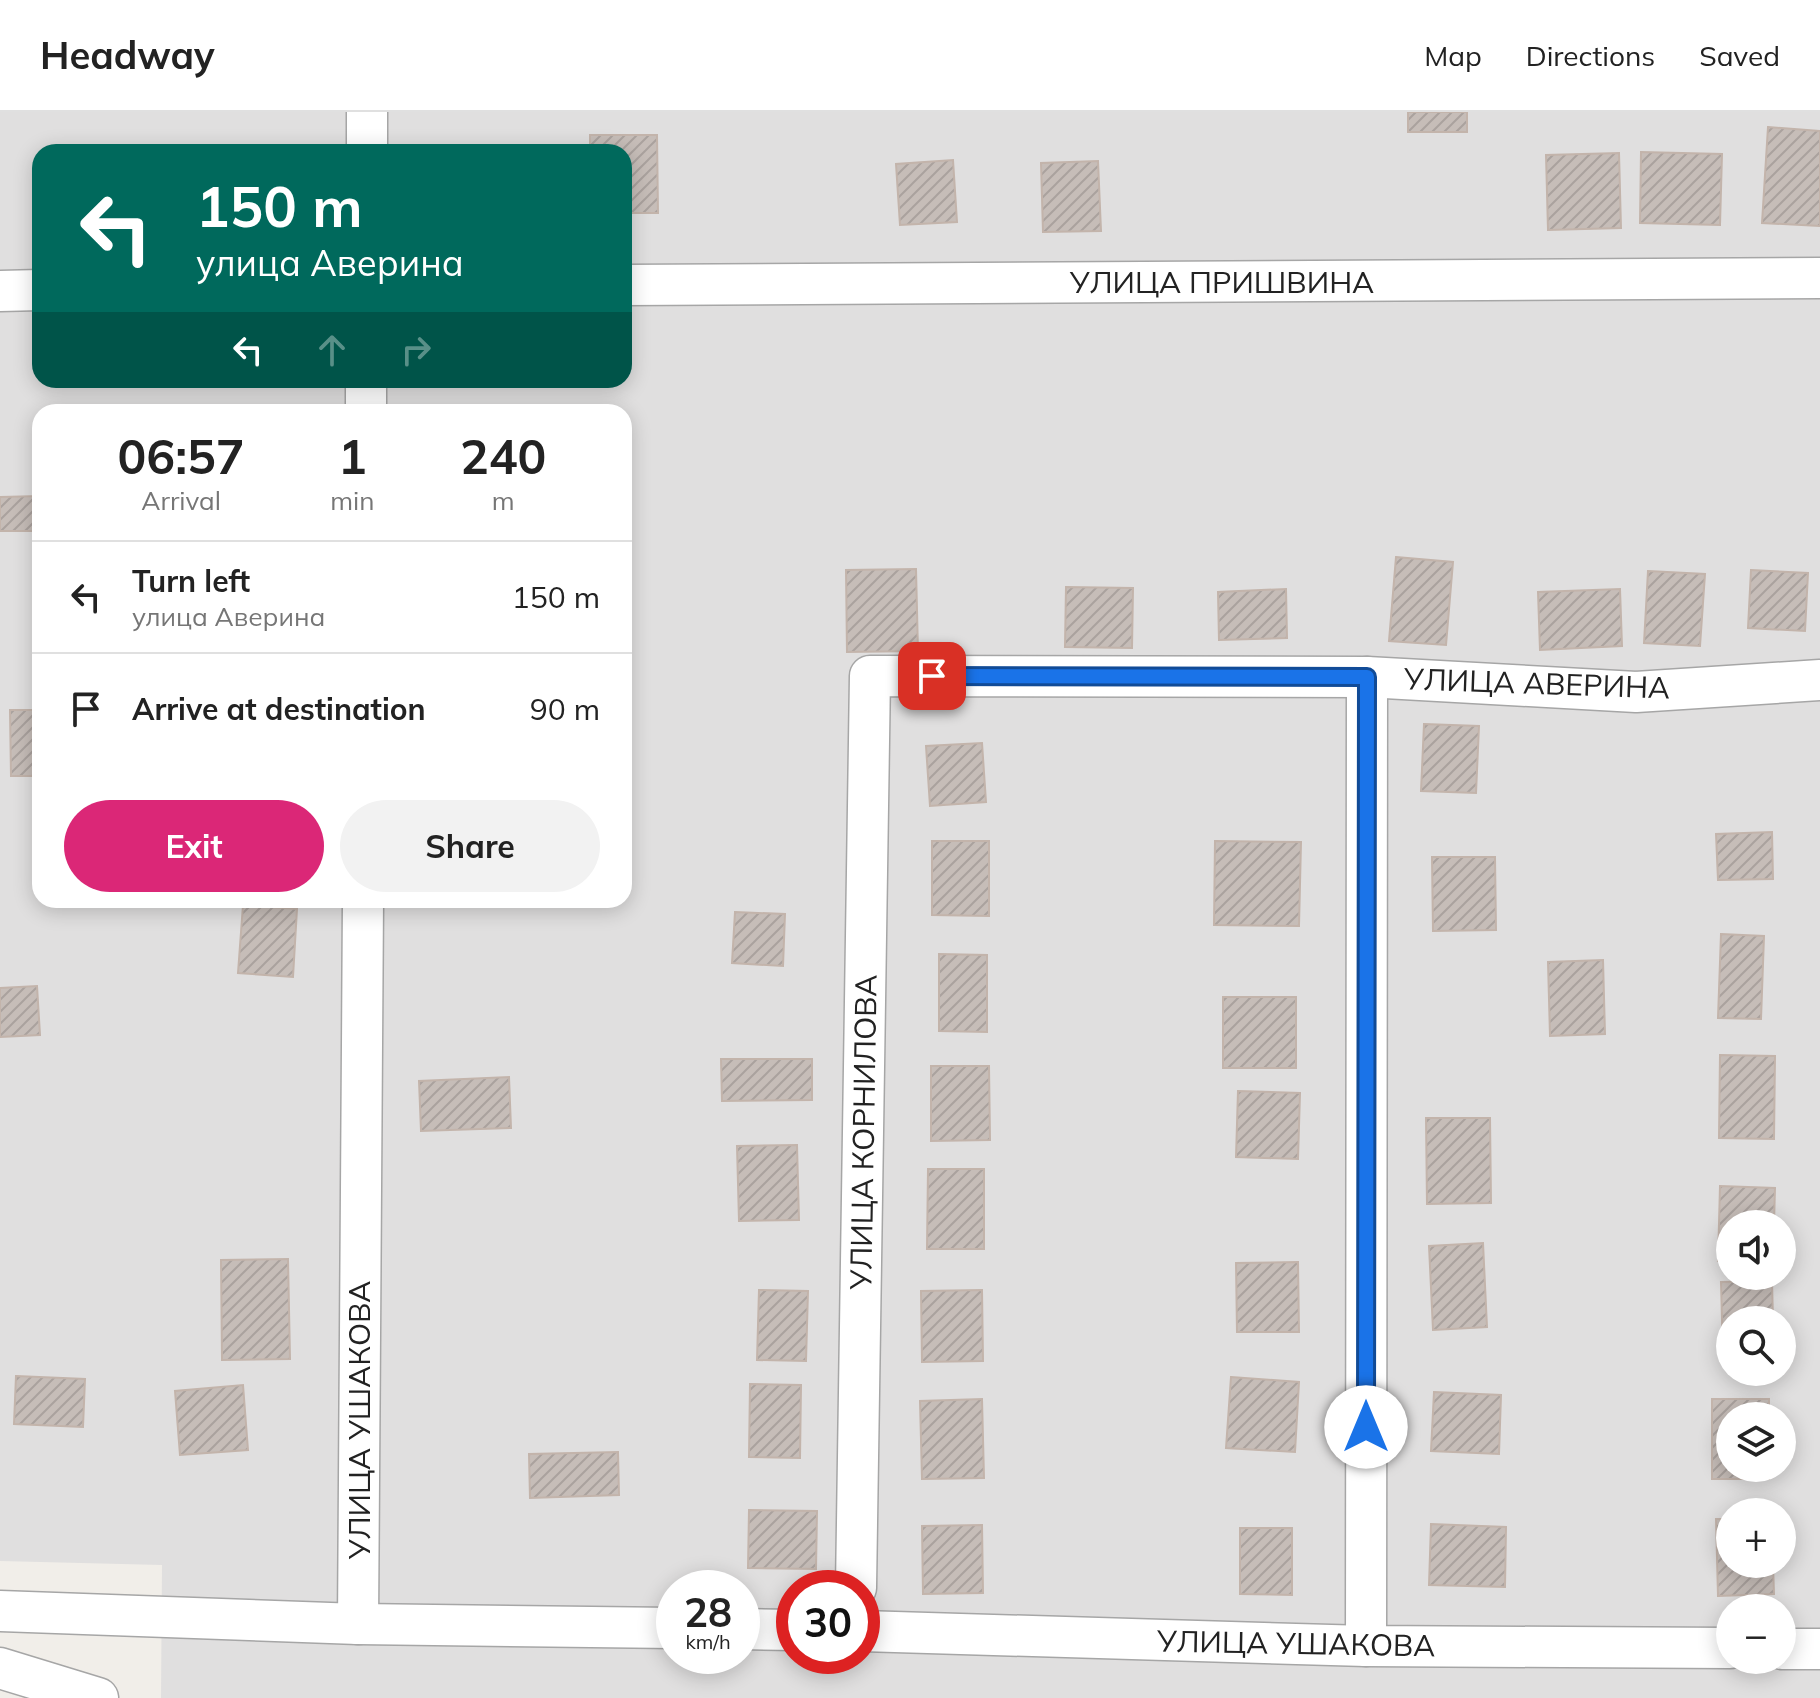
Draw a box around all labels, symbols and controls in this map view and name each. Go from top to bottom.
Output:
text: Headway [40,31,215,79]
text: Map [1424,38,1482,73]
text: Directions [1526,38,1655,73]
text: Saved [1699,38,1780,73]
text: 150 m [196,171,363,241]
icon: left [64,176,168,280]
text: улица Аверина [196,240,464,285]
street label: УЛИЦА ПРИШВИНА [1069,263,1374,301]
icon: left [226,328,270,372]
icon: ahead [310,328,354,372]
icon: right [394,328,438,372]
text: 06:57 [118,426,245,486]
text: 1 [338,426,367,486]
text: 240 [460,426,546,486]
text: Arrival [141,484,221,517]
text: min [330,484,374,517]
text: m [492,484,515,517]
text: Turn left [132,562,250,600]
icon: left [64,575,108,619]
text: 150 m [512,578,600,616]
text: улица Аверина [132,600,325,633]
pin [898,642,966,710]
icon: arrive [910,654,954,698]
street label: УЛИЦА АВЕРИНА [1402,659,1671,707]
icon: arrive [64,687,108,731]
text: Arrive at destination [132,690,426,728]
text: 90 m [530,690,600,728]
button: Exit [64,800,324,892]
button: Share [340,800,600,892]
street label: УЛИЦА КОРНИЛОВА [841,974,885,1291]
map controls [1716,1210,1796,1674]
button: sound [1716,1210,1796,1290]
street label: УЛИЦА УШАКОВА [340,1281,378,1560]
button: search [1716,1306,1796,1386]
position arrow [1324,1385,1408,1469]
button: layers [1716,1402,1796,1482]
button: + [1716,1498,1796,1578]
speed limit sign: 30 [776,1570,880,1674]
text: 28 [684,1587,732,1637]
button: − [1716,1594,1796,1674]
street label: УЛИЦА УШАКОВА [1155,1622,1436,1664]
text: km/h [685,1629,731,1654]

